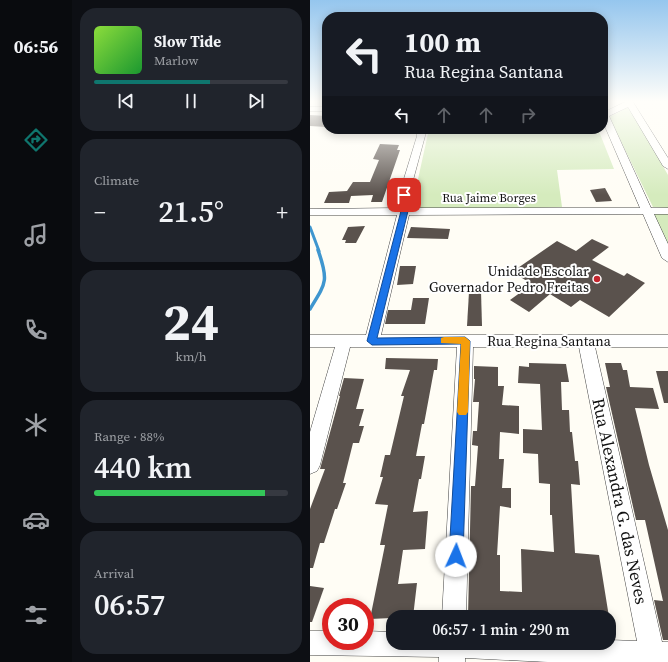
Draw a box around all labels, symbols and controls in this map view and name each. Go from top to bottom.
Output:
text: 100 m [404,23,481,61]
icon: left [338,28,390,80]
text: Slow Tide [154,31,221,52]
text: 06:56 [14,34,58,59]
text: Marlow [154,52,198,69]
text: Rua Regina Santana [404,59,563,84]
icon: previous [115,90,137,112]
icon: pause [180,90,202,112]
icon: next [245,90,267,112]
icon: left [391,104,413,126]
icon: ahead [433,104,455,126]
icon: ahead [475,104,497,126]
icon: right [517,104,539,126]
icon: directions [22,126,50,154]
text: Climate [94,172,139,189]
pin [387,178,421,212]
icon: arrive [393,184,415,206]
street label: Rua Jaime Borges [442,190,536,206]
text: 21.5° [158,191,224,232]
text: − [94,197,106,227]
text: + [276,197,288,227]
icon: music [22,221,50,249]
place label: Unidade Escolar Governador Pedro Freitas [429,261,589,297]
marker: Unidade Escolar Governador Pedro Freitas [592,274,602,284]
text: 24 [163,286,219,357]
icon: phone [22,316,50,344]
street label: Rua Regina Santana [487,331,612,351]
text: km/h [176,348,206,365]
street label: Rua Alexandra G. das Neves [586,396,654,606]
icon: climate [22,411,50,439]
text: Range · 88% [94,428,165,445]
text: 440 km [94,447,192,488]
icon: car [22,506,50,534]
position arrow [435,535,477,577]
text: Arrival [94,565,134,582]
text: 06:57 [94,584,165,625]
speed limit sign: 30 [322,598,374,650]
icon: filters [22,601,50,629]
text: 06:57 · 1 min · 290 m [433,619,569,640]

